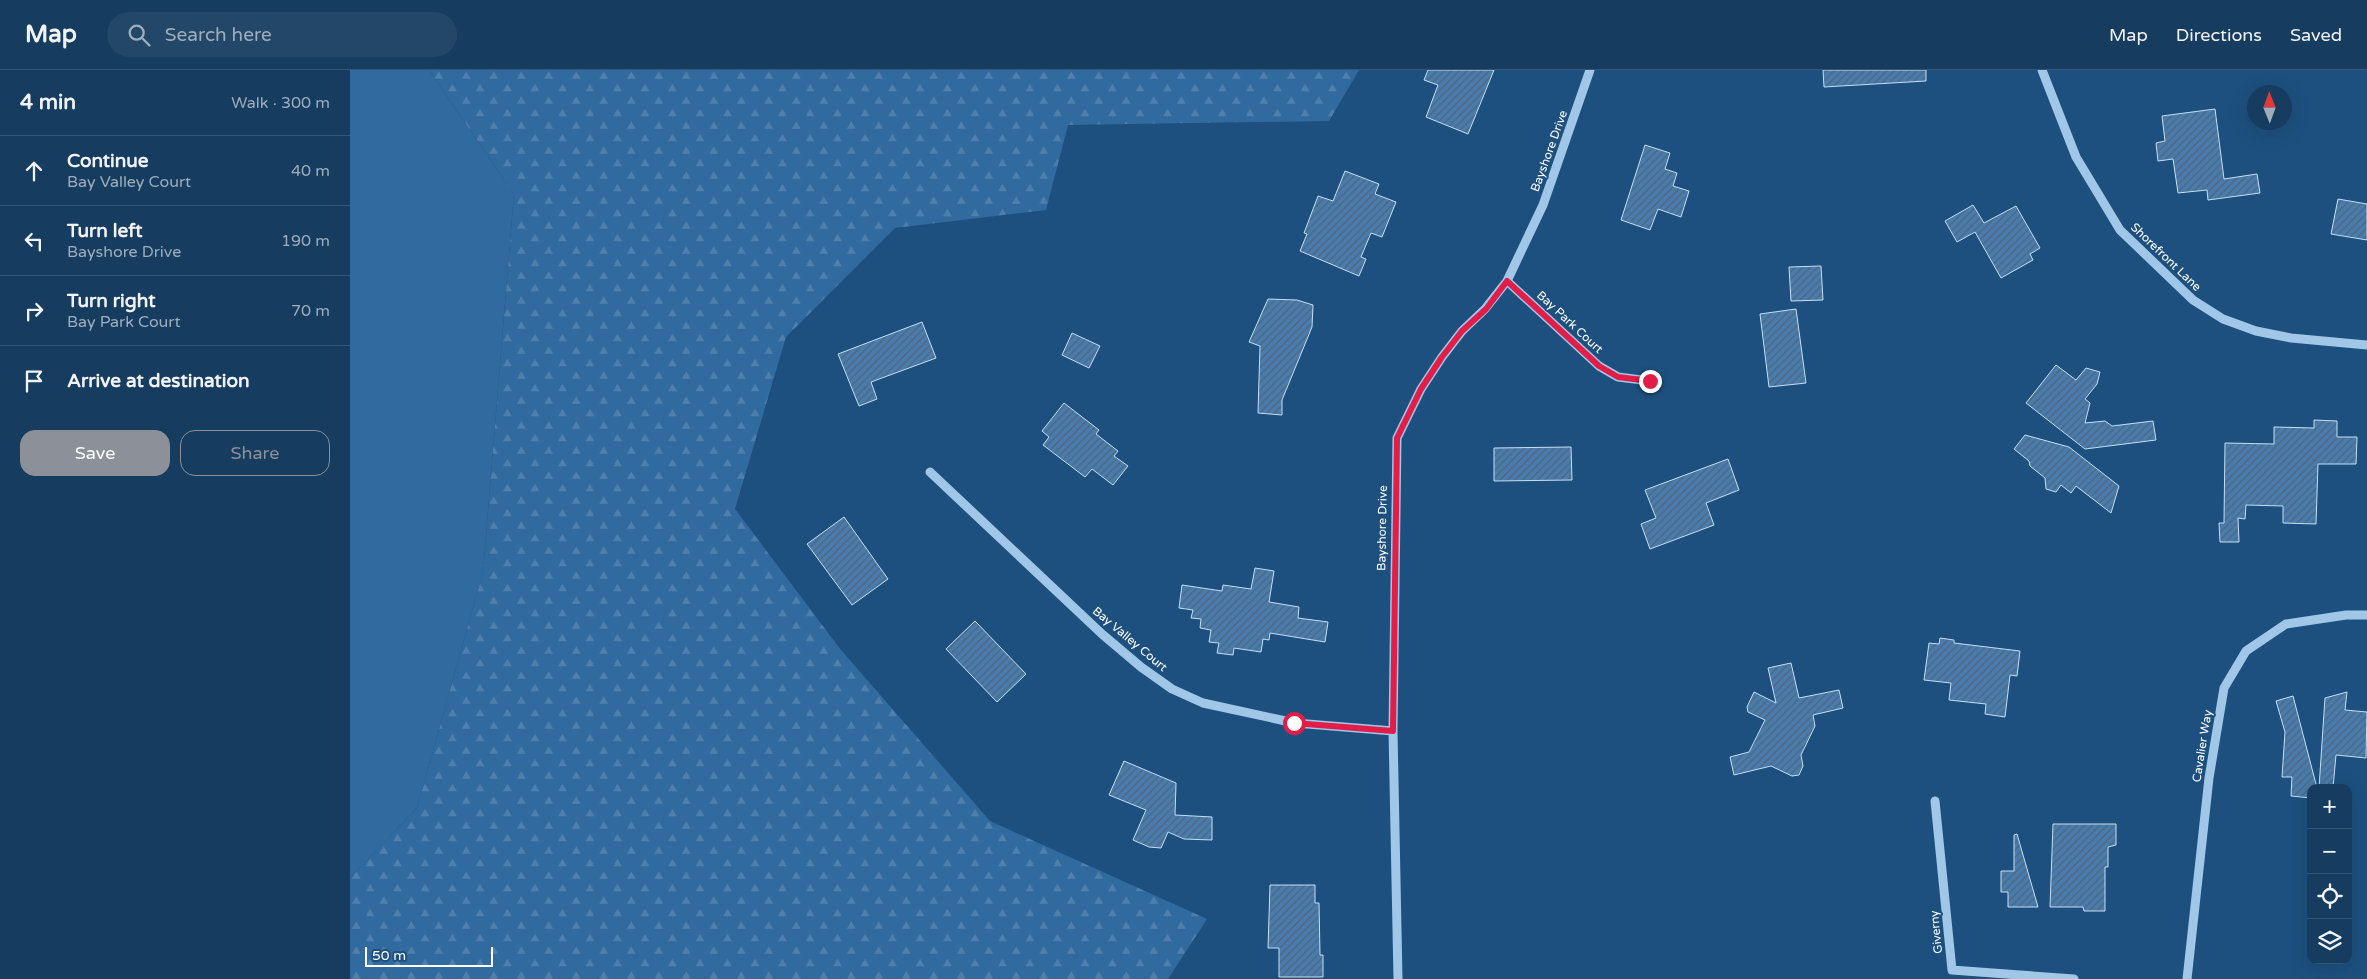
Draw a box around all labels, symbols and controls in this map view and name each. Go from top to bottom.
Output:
search box [107,12,457,57]
text: Map [25,20,77,49]
icon: search [125,21,153,49]
text: Search here [165,24,272,46]
text: Map [2109,24,2148,46]
text: Directions [2176,24,2262,46]
text: Saved [2290,24,2342,46]
north arrow [2247,85,2292,130]
text: 4 min [20,90,76,115]
text: Walk · 300 m [231,93,330,113]
street label: Bayshore Drive [1528,108,1570,194]
text: Continue [67,150,149,172]
icon: ahead [20,157,48,185]
text: 40 m [291,161,330,181]
text: Bay Valley Court [67,172,191,192]
text: Turn left [67,220,143,242]
street label: Shorefront Lane [2128,220,2204,294]
icon: left [20,227,48,255]
text: 190 m [281,231,330,251]
text: Bayshore Drive [67,242,181,262]
street label: Bay Park Court [1534,288,1606,356]
text: Turn right [67,290,155,312]
icon: right [20,297,48,325]
text: 70 m [291,301,330,321]
text: Bay Park Court [67,312,181,332]
icon: arrive [20,367,48,395]
text: Arrive at destination [67,370,250,392]
route end [1639,370,1662,393]
button: Save [20,430,170,476]
button: Share [180,430,330,476]
street label: Bayshore Drive [1374,485,1390,571]
street label: Bay Valley Court [1090,604,1170,675]
street label: Cavalier Way [2189,708,2215,783]
route start [1283,712,1306,735]
map controls [2307,784,2352,964]
button: + [2307,784,2352,829]
button: − [2307,829,2352,874]
button: locate [2307,874,2352,919]
street label: Giverny [1927,909,1945,954]
button: layers [2307,919,2352,964]
scale bar [365,944,492,967]
text: 50 m [372,947,406,964]

